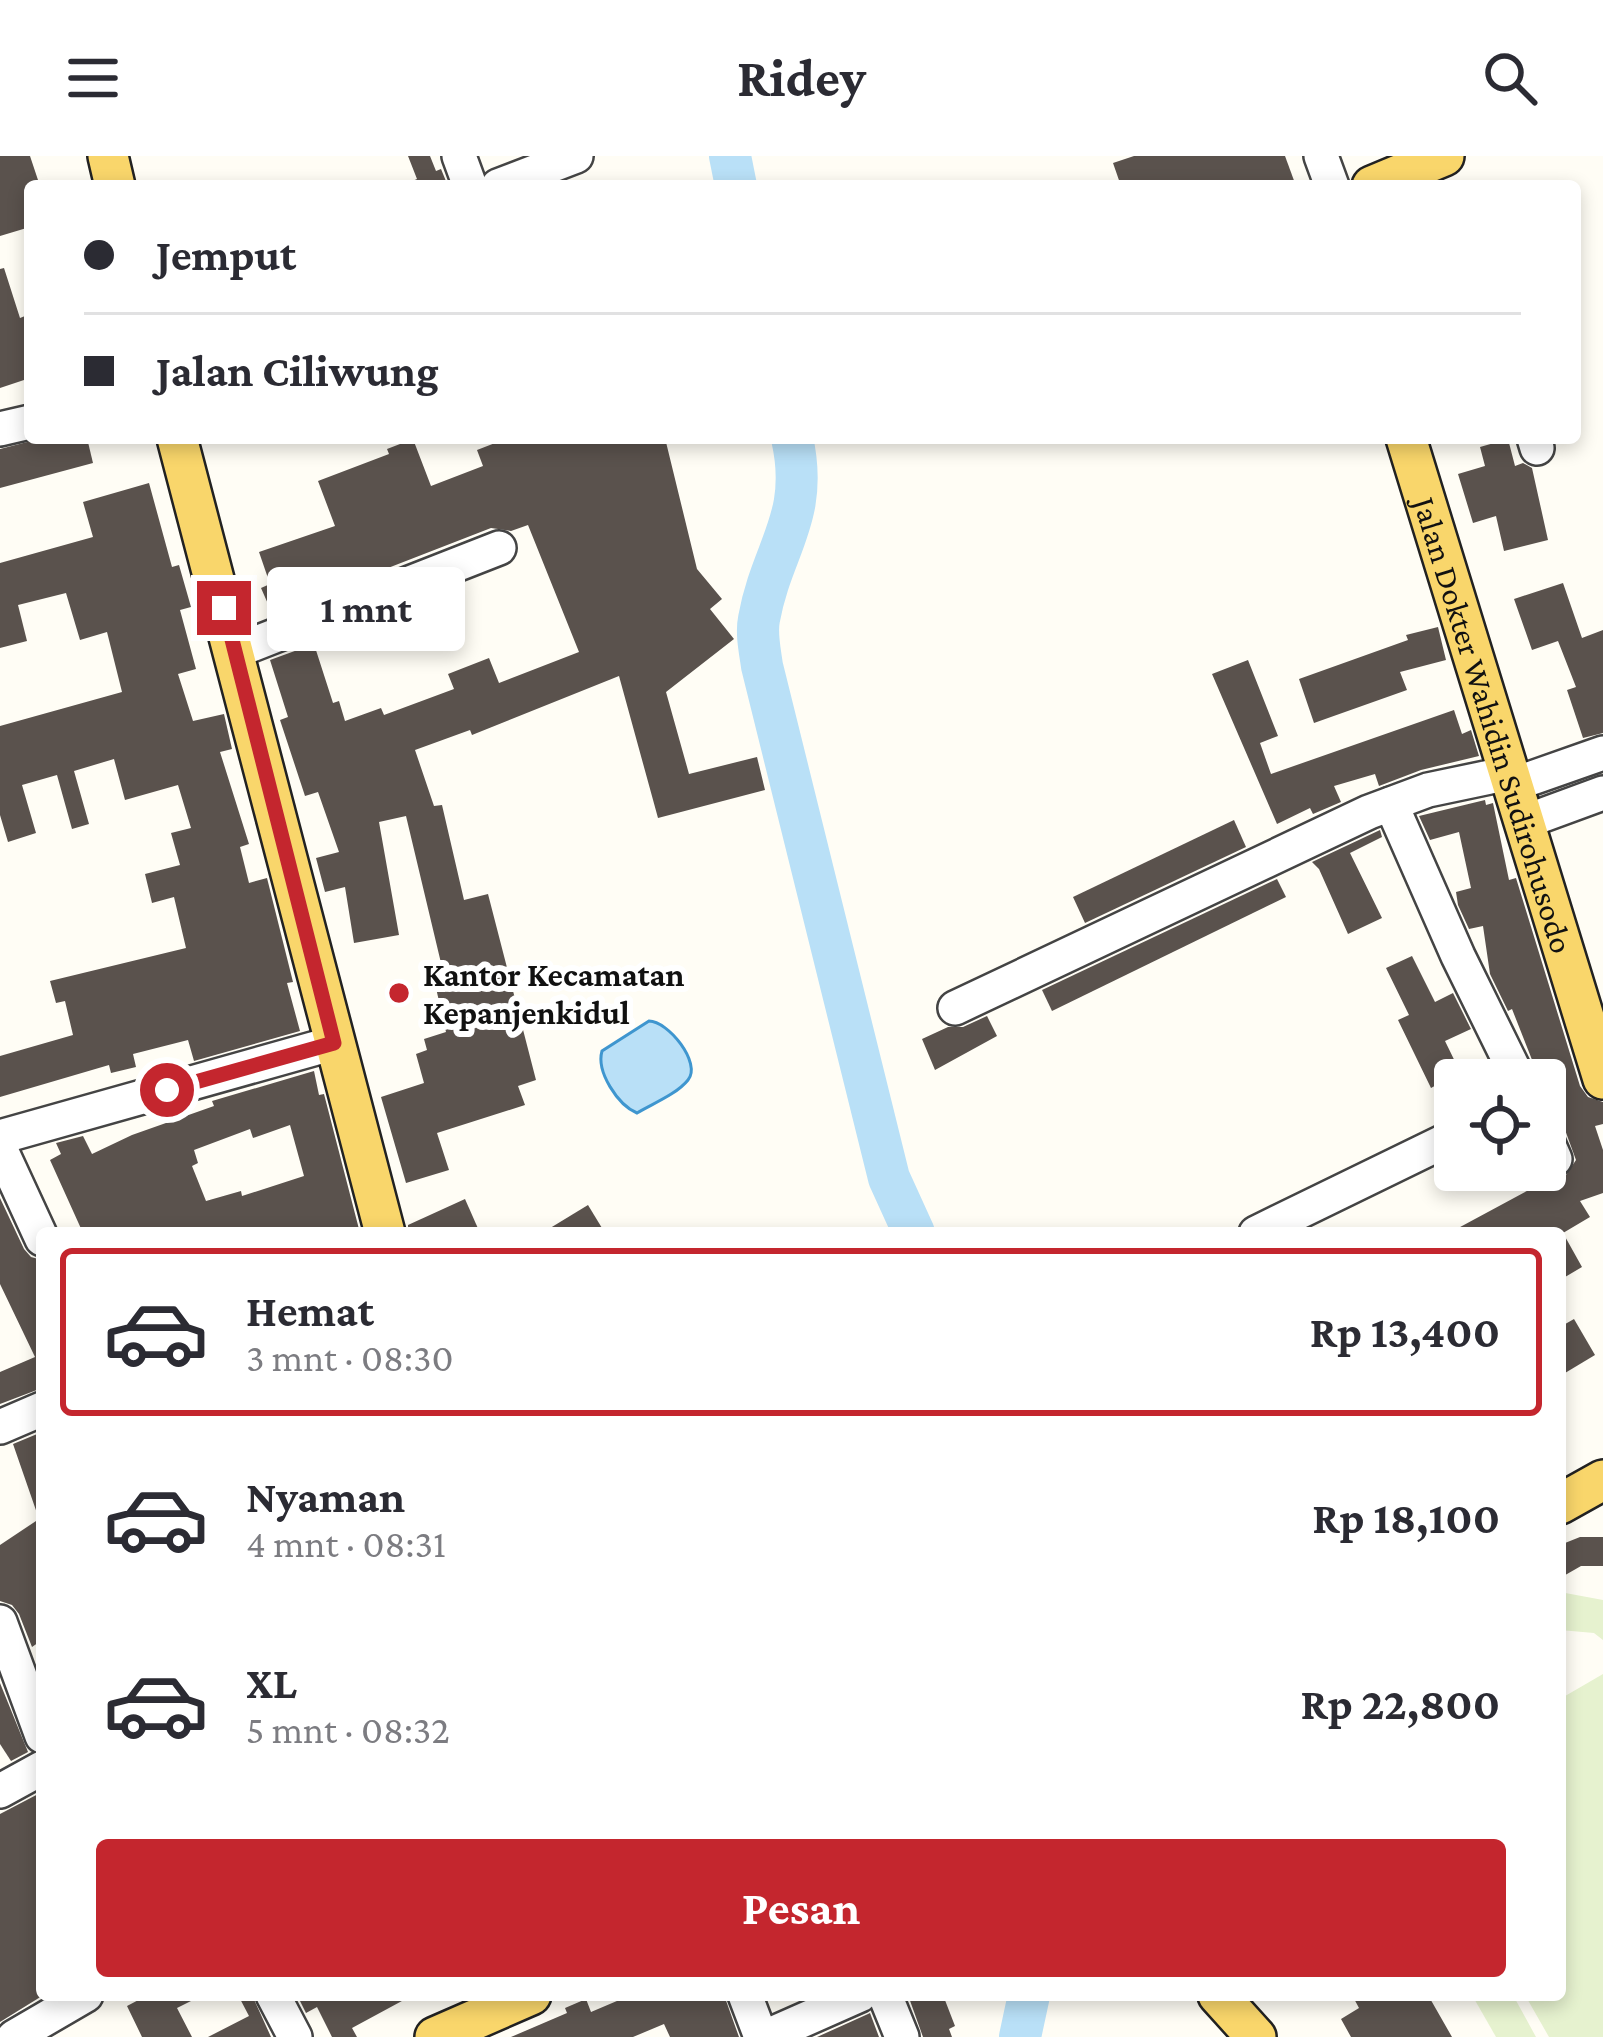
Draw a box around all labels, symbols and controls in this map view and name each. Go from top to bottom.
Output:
icon: menu [60,45,126,111]
icon: search [1477,45,1543,111]
text: Ridey [737,48,866,108]
text: Jemput [156,230,296,280]
text: Jalan Ciliwung [156,346,439,396]
street label: Jalan Dokter Wahidin Sudirohusodo [1406,489,1582,957]
callout: 1 mnt [266,566,464,650]
route end [197,581,251,635]
text: 1 mnt [320,587,412,630]
place label: Kantor Kecamatan Kepanjenkidul [423,956,685,1032]
marker: Kantor Kecamatan Kepanjenkidul [386,980,412,1006]
map controls [1434,1059,1566,1191]
button: locate [1434,1059,1566,1191]
route start [140,1063,194,1117]
icon: car [102,1278,210,1386]
text: Hemat [246,1286,374,1336]
text: Rp 13,400 [1310,1307,1500,1357]
text: 3 mnt · 08:30 [246,1336,454,1379]
icon: car [102,1464,210,1572]
text: Nyaman [246,1472,405,1522]
text: Rp 18,100 [1312,1493,1500,1543]
text: 4 mnt · 08:31 [246,1522,446,1565]
icon: car [102,1650,210,1758]
text: XL [246,1658,297,1708]
text: Rp 22,800 [1301,1679,1500,1729]
text: 5 mnt · 08:32 [246,1708,450,1751]
button: Pesan [96,1839,1506,1977]

